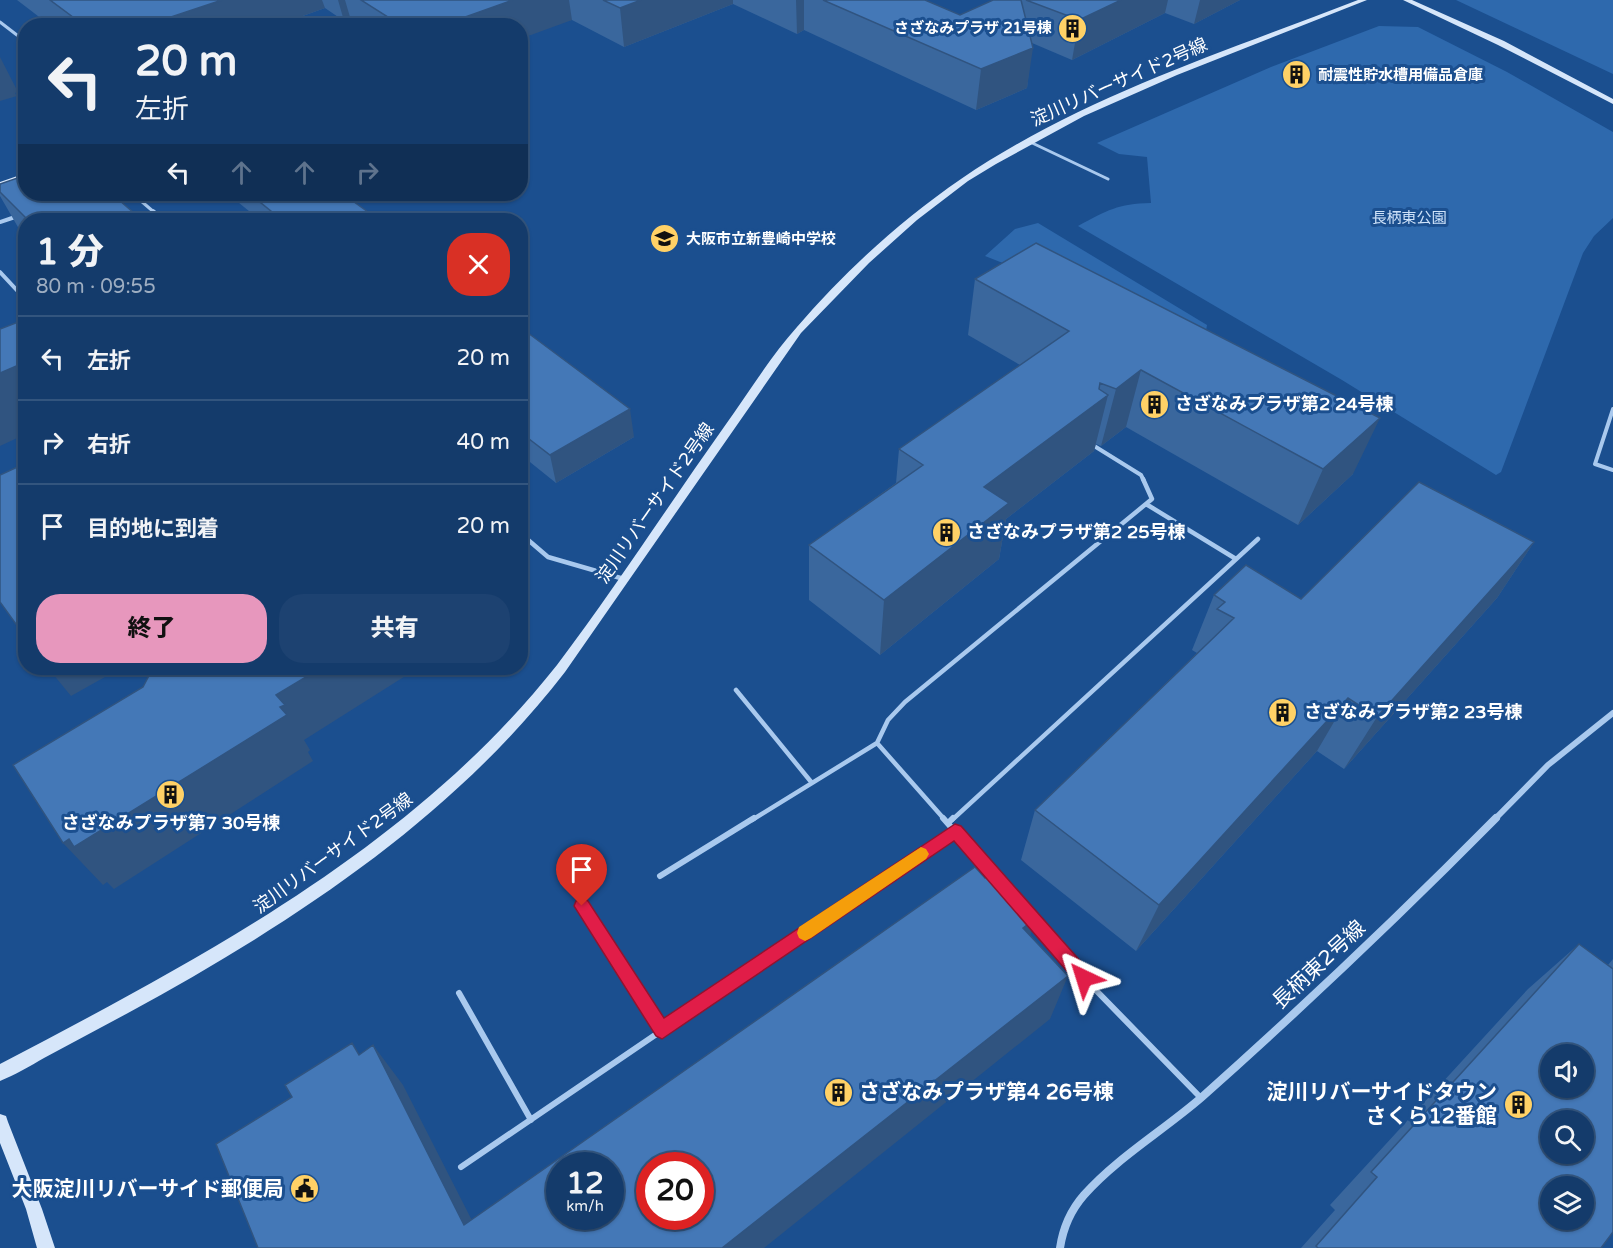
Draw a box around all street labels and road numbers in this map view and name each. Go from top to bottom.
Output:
street label: 淀川リバーサイド2号線 [1027,33,1211,131]
street label: 淀川リバーサイド2号線 [591,418,719,588]
street label: 淀川リバーサイド2号線 [249,788,417,918]
street label: 長柄東2号線 [1267,916,1371,1014]

